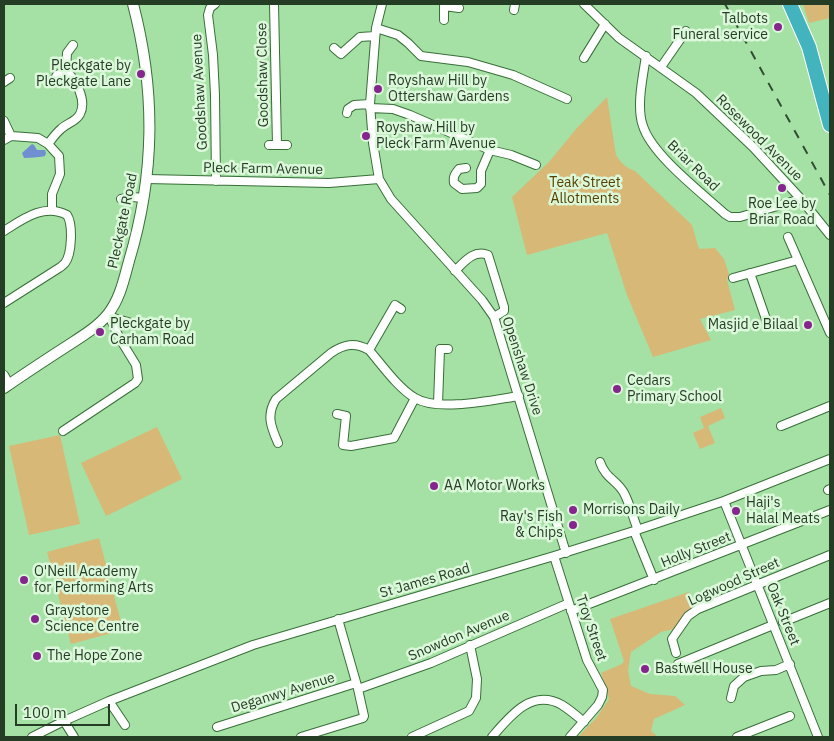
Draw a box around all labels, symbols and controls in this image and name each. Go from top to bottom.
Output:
place label: Talbots Funeral service [672,11,768,44]
marker: Talbots Funeral service [772,21,784,33]
street label: Goodshaw Close [254,23,272,127]
street label: Goodshaw Avenue [189,33,211,151]
place label: Pleckgate by Pleckgate Lane [36,58,131,90]
marker: Pleckgate by Pleckgate Lane [135,68,147,80]
place label: Royshaw Hill by Ottershaw Gardens [388,73,509,105]
marker: Royshaw Hill by Ottershaw Gardens [372,83,384,95]
street label: Rosewood Avenue [712,91,806,185]
place label: Royshaw Hill by Pleck Farm Avenue [376,120,496,152]
marker: Royshaw Hill by Pleck Farm Avenue [360,130,372,142]
street label: Briar Road [663,137,723,195]
street label: Pleck Farm Avenue [203,160,323,178]
street label: Pleckgate Road [105,172,141,270]
park label: Teak Street Allotments [549,175,621,208]
marker: Roe Lee by Briar Road [776,182,788,194]
place label: Roe Lee by Briar Road [748,196,816,228]
street label: Openshaw Drive [498,315,546,417]
place label: Pleckgate by Carham Road [110,316,194,348]
place label: Masjid e Bilaal [708,317,798,333]
marker: Masjid e Bilaal [802,319,814,331]
marker: Pleckgate by Carham Road [94,326,106,338]
place label: Cedars Primary School [627,373,722,406]
marker: Cedars Primary School [611,383,623,395]
place label: AA Motor Works [444,478,545,494]
marker: AA Motor Works [428,480,440,492]
place label: Haji's Halal Meats [746,495,820,528]
place label: Morrisons Daily [583,502,680,518]
marker: Morrisons Daily [567,504,579,516]
marker: Haji's Halal Meats [730,505,742,517]
place label: Ray's Fish & Chips [500,509,563,542]
marker: Ray's Fish & Chips [567,519,579,531]
street label: Holly Street [659,528,733,572]
street label: Logwood Street [686,554,782,610]
street label: St James Road [378,560,472,602]
place label: O'Neill Academy for Performing Arts [34,564,154,596]
marker: O'Neill Academy for Performing Arts [18,574,30,586]
street label: Oak Street [763,580,803,648]
street label: Troy Street [572,593,610,663]
place label: Graystone Science Centre [45,603,139,636]
street label: Snowdon Avenue [406,607,512,665]
marker: Graystone Science Centre [29,613,41,625]
place label: The Hope Zone [47,648,142,664]
marker: The Hope Zone [31,650,43,662]
place label: Bastwell House [655,661,753,677]
marker: Bastwell House [639,663,651,675]
street label: Deganwy Avenue [229,669,337,717]
scale bar [18,694,112,726]
text: 100 m [23,703,67,722]

